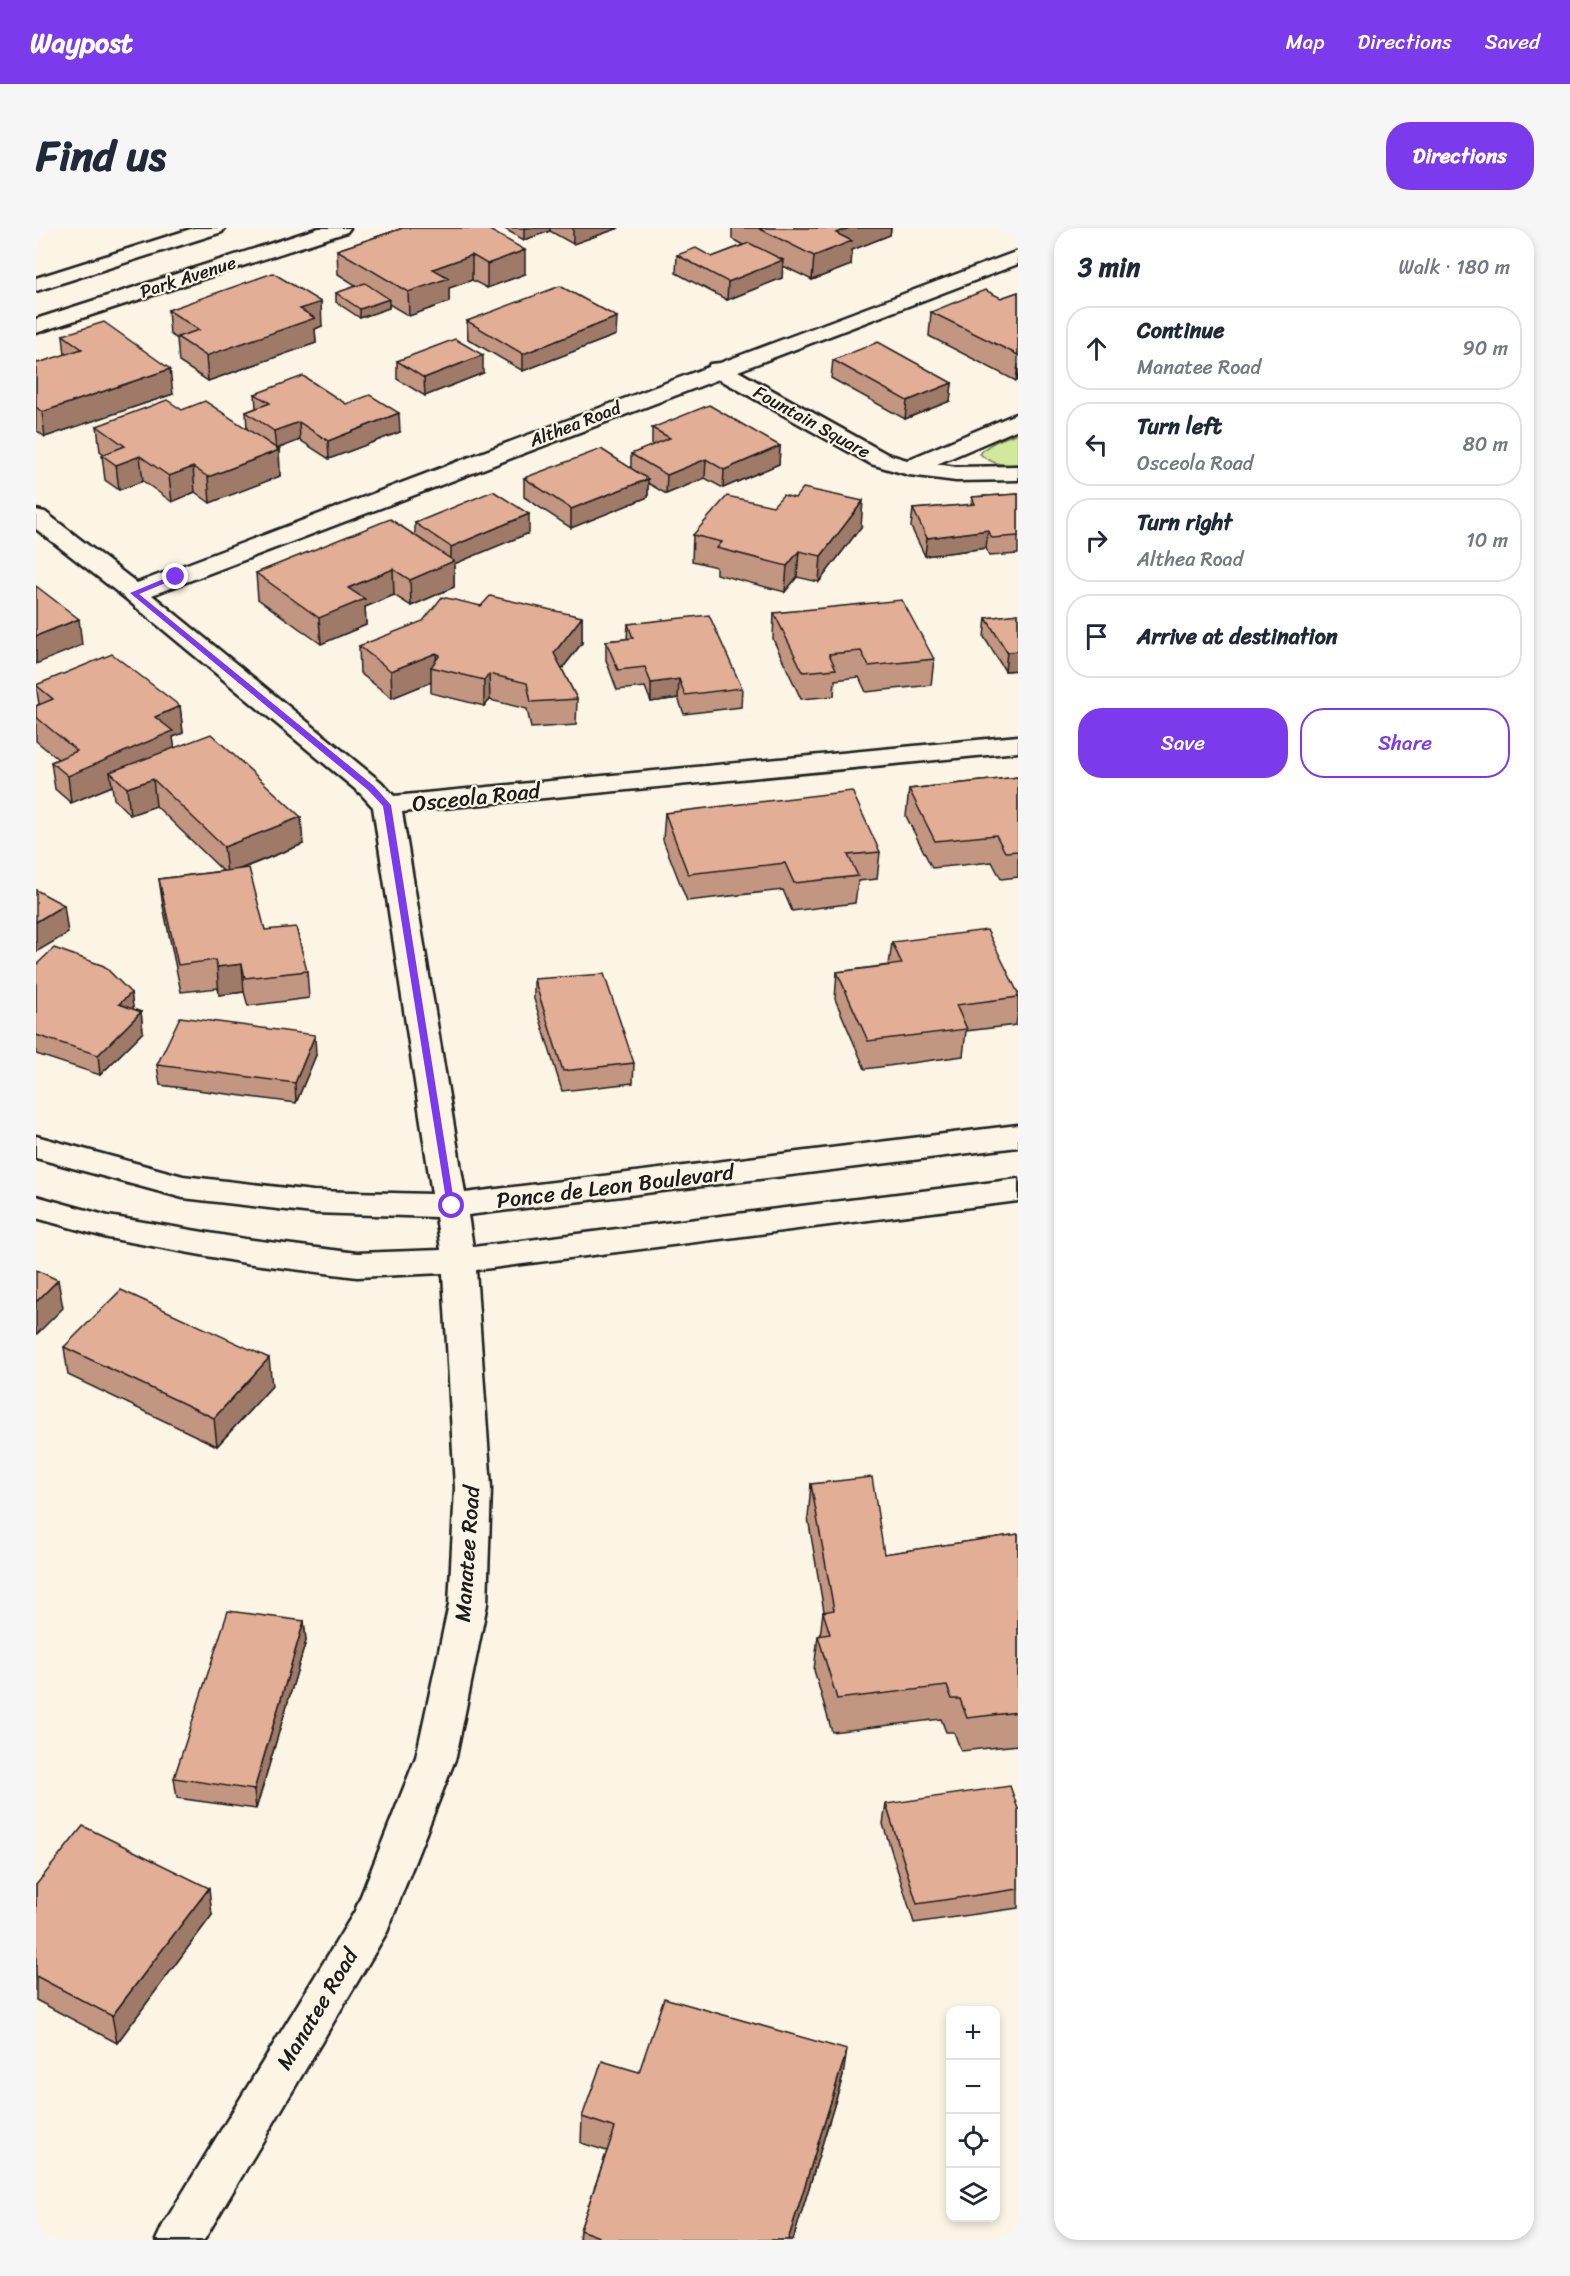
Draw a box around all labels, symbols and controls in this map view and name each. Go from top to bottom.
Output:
text: Waypost [30,18,133,67]
text: Map [1286,23,1324,61]
text: Directions [1357,23,1452,61]
text: Saved [1485,23,1540,61]
text: Find us [36,119,166,193]
button: Directions [1386,122,1534,190]
text: 3 min [1078,244,1140,290]
street label: Park Avenue [136,246,240,308]
text: Walk · 180 m [1399,250,1510,285]
text: Continue [1137,311,1225,350]
text: 90 m [1463,331,1508,366]
icon: ahead [1080,332,1113,365]
text: Manatee Road [1137,350,1261,385]
street label: Fountain Square [747,376,877,468]
street label: Althea Road [524,391,627,456]
text: Turn left [1137,407,1222,446]
text: 80 m [1463,427,1508,462]
icon: left [1080,428,1113,461]
text: Osceola Road [1137,446,1253,481]
text: Turn right [1137,503,1232,542]
text: 10 m [1466,523,1508,558]
icon: right [1080,524,1113,557]
text: Althea Road [1137,542,1243,577]
route end [162,563,188,589]
text: Arrive at destination [1137,617,1338,656]
icon: arrive [1080,620,1113,653]
button: Save [1078,708,1288,778]
button: Share [1300,708,1510,778]
street label: Osceola Road [410,771,543,823]
street label: Ponce de Leon Boulevard [494,1152,737,1220]
route start [438,1192,464,1218]
street label: Manatee Road [443,1483,491,1623]
street label: Manatee Road [265,1939,370,2077]
map controls [946,2006,1000,2222]
button: + [946,2006,1000,2060]
button: − [946,2060,1000,2114]
button: locate [946,2114,1000,2168]
button: layers [946,2168,1000,2222]

